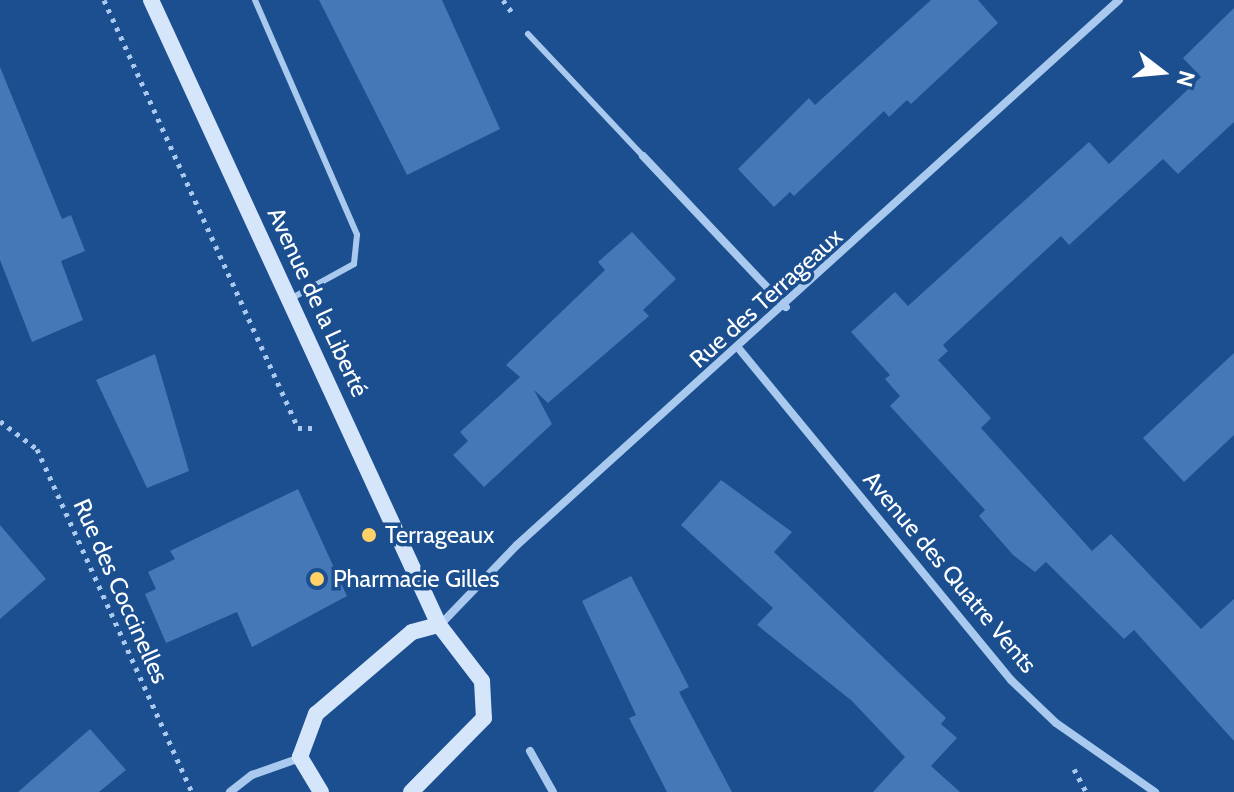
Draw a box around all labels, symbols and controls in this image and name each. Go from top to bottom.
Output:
north arrow [1122,32,1202,112]
text: N [1170,68,1201,90]
street label: Avenue de la Liberté [261,203,375,401]
street label: Rue des Terrageaux [684,222,848,374]
street label: Avenue des Quatre Vents [857,465,1043,679]
street label: Rue des Coccinelles [67,494,175,688]
place label: Terrageaux [385,521,494,549]
marker: Terrageaux [360,526,378,544]
place label: Pharmacie Gilles [333,565,499,593]
marker: Pharmacie Gilles [308,570,326,588]

